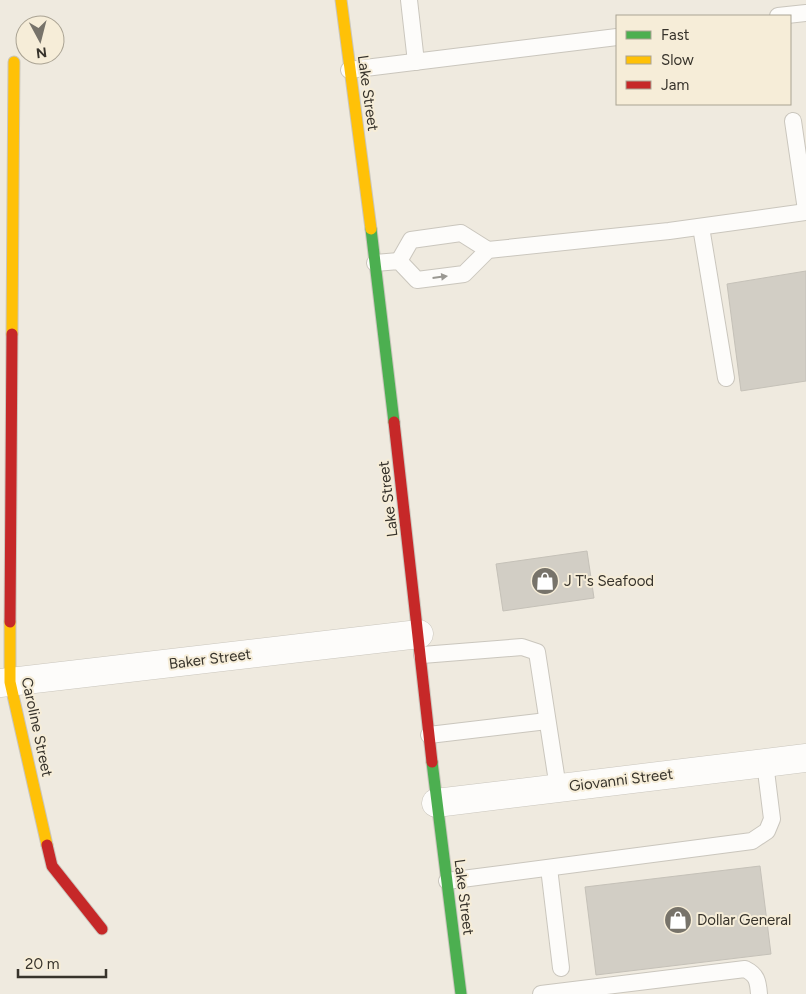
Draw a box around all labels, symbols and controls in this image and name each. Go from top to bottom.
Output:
north arrow [15,15,65,65]
legend [616,15,791,105]
text: Fast [661,26,690,44]
text: N [35,43,48,62]
text: Slow [661,51,694,69]
street label: Lake Street [354,54,382,132]
text: Jam [661,76,689,94]
one-way arrow [432,273,448,281]
street label: Lake Street [374,460,402,538]
shop icon: J T's Seafood [530,566,560,596]
place label: J T's Seafood [564,572,654,590]
street label: Baker Street [168,645,253,673]
street label: Caroline Street [18,676,56,779]
street label: Giovanni Street [568,765,674,795]
street label: Lake Street [450,858,478,936]
shop icon: Dollar General [663,905,693,935]
place label: Dollar General [697,911,791,929]
scale bar [18,946,105,978]
text: 20 m [25,955,59,973]

